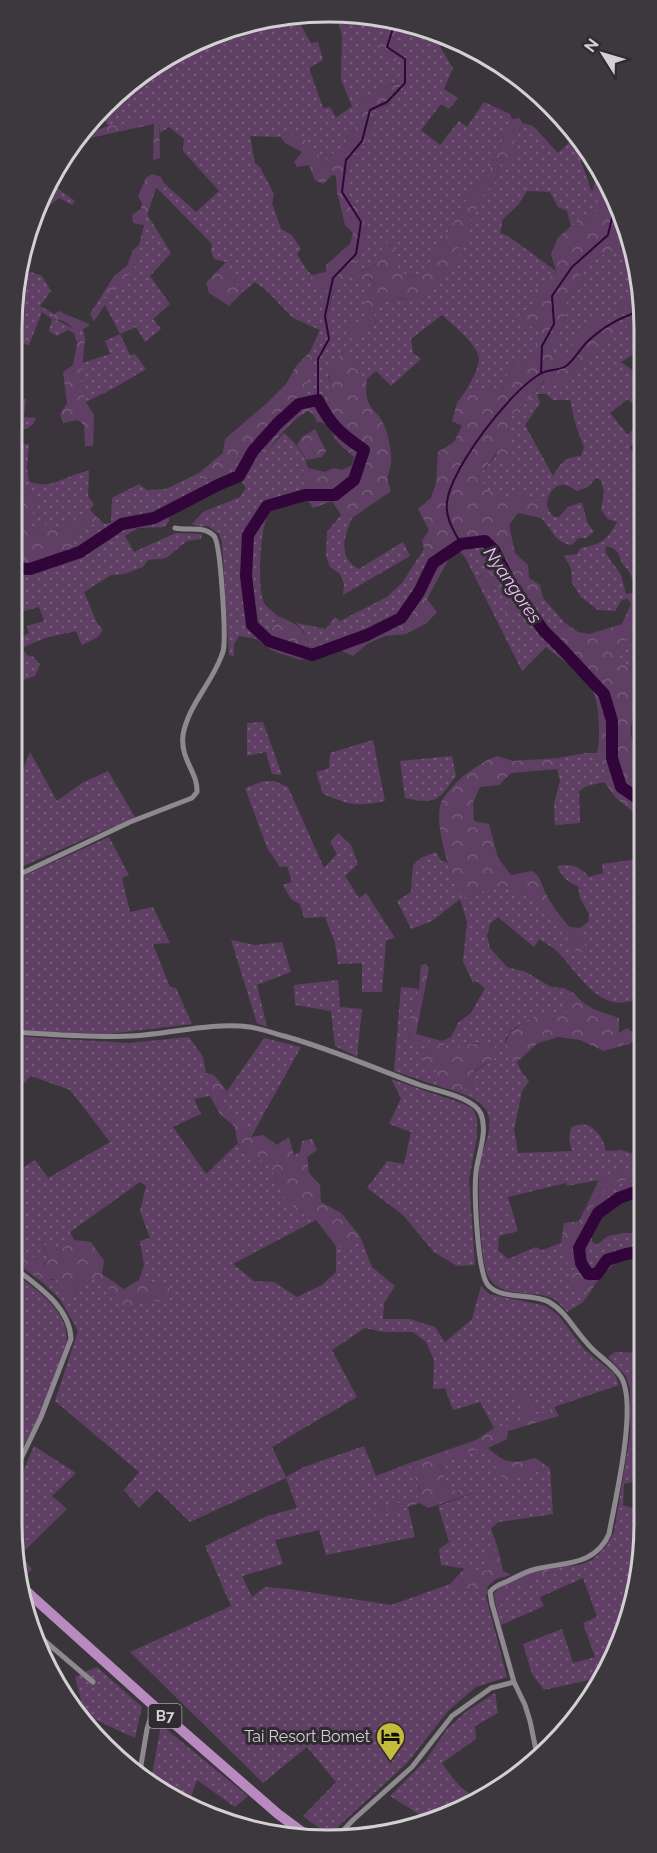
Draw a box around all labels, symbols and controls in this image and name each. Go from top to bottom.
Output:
north arrow [573,24,633,84]
text: N [580,35,603,56]
water label: Nyangores [480,543,547,628]
road number: B7 [148,1704,182,1728]
hotel icon: Tai Resort Bomet [375,1720,407,1762]
place label: Tai Resort Bomet [244,1727,371,1746]

